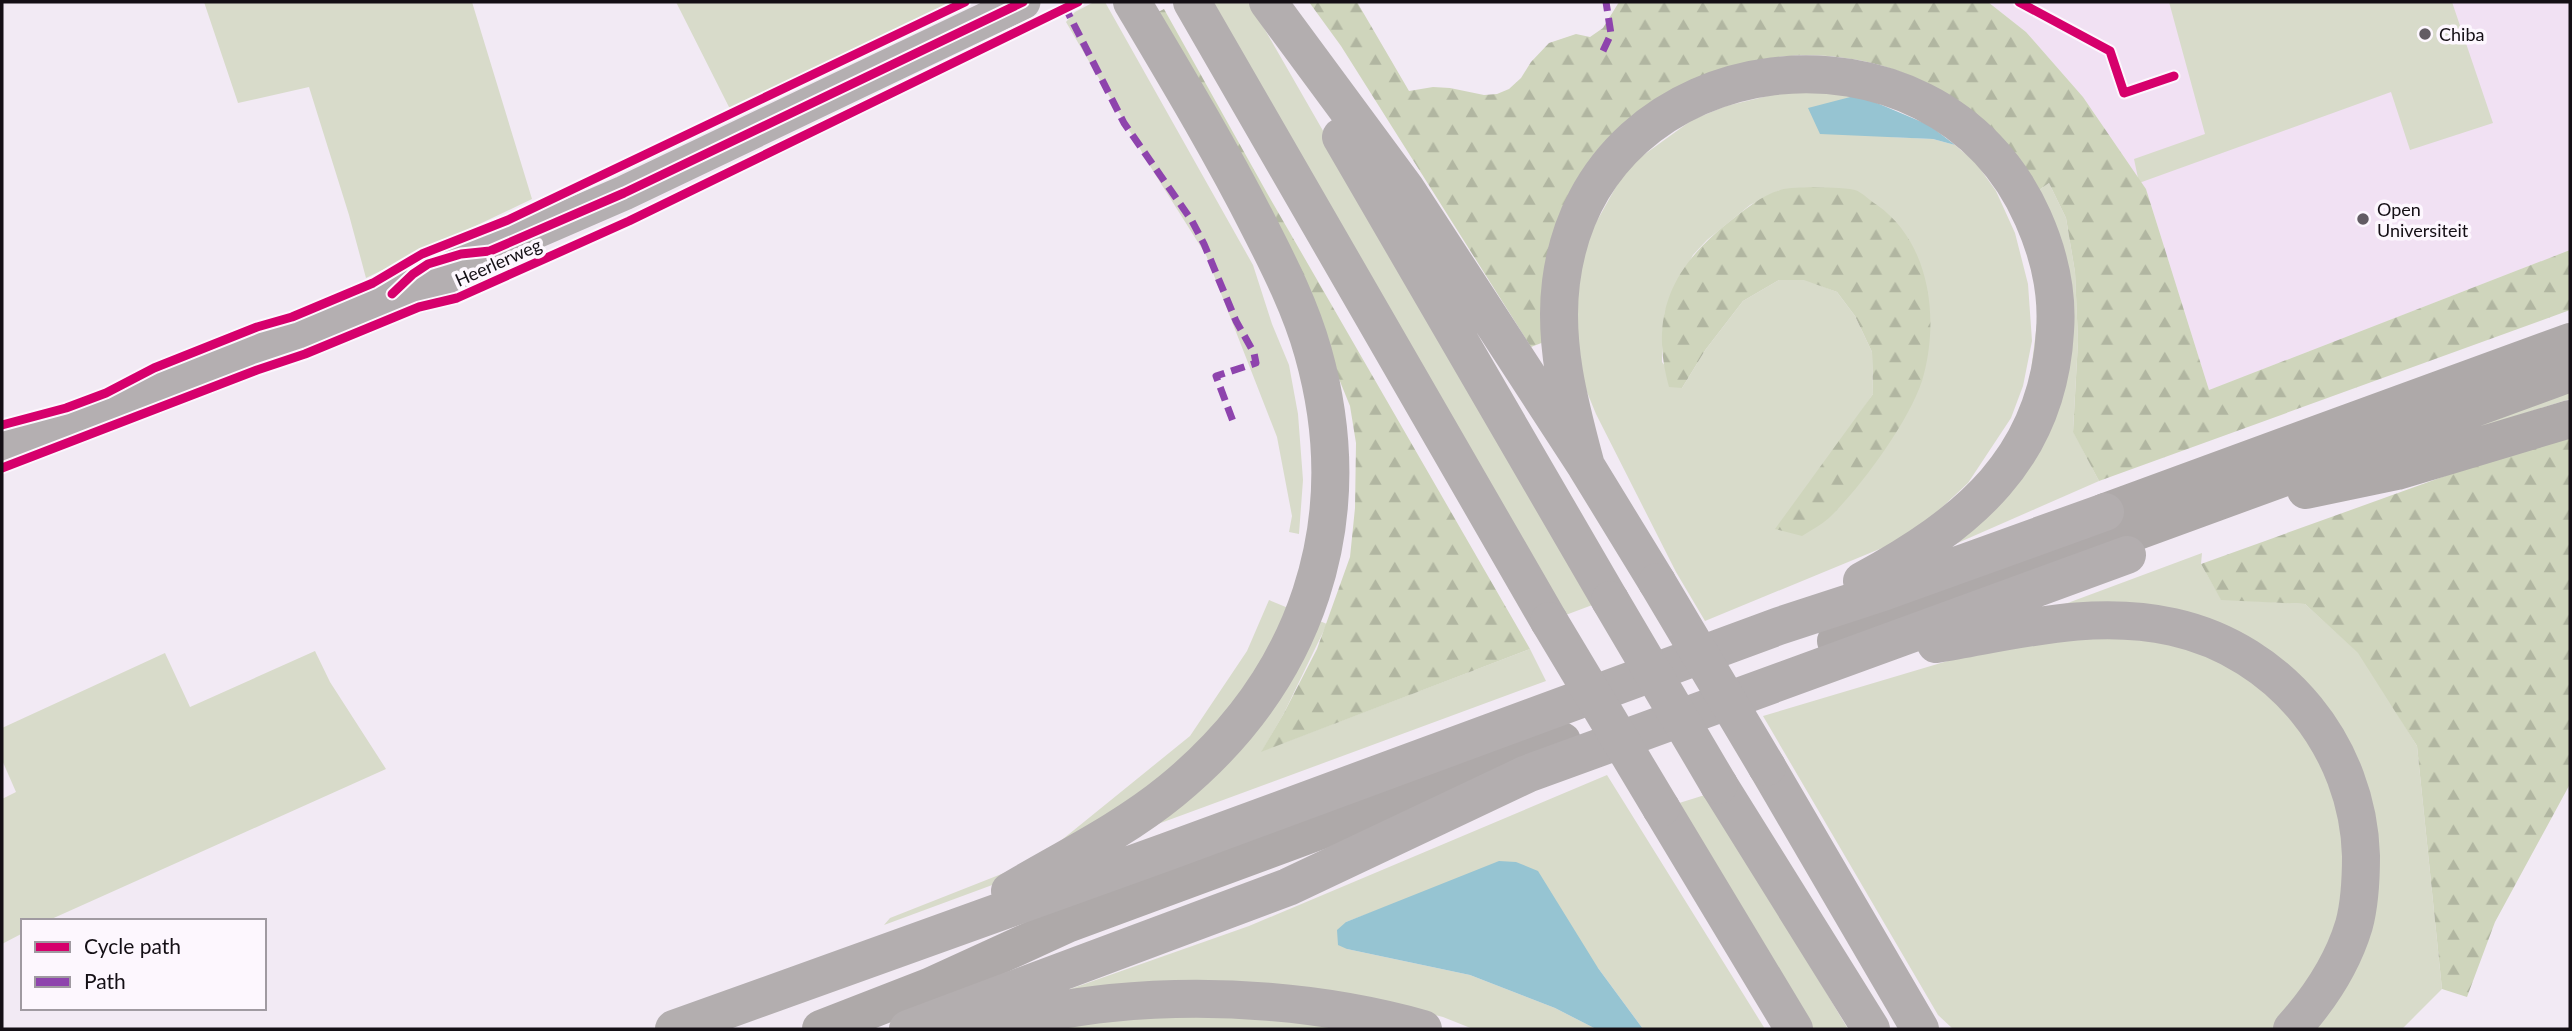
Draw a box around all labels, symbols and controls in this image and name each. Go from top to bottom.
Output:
place label: Chiba [2439,23,2484,45]
marker: Chiba [2417,26,2433,42]
place label: Open Universiteit [2377,198,2469,241]
marker: Open Universiteit [2355,211,2371,227]
street label: Heerlerweg [451,233,545,291]
legend [21,919,266,1010]
text: Cycle path [84,933,181,958]
text: Path [84,968,126,993]

